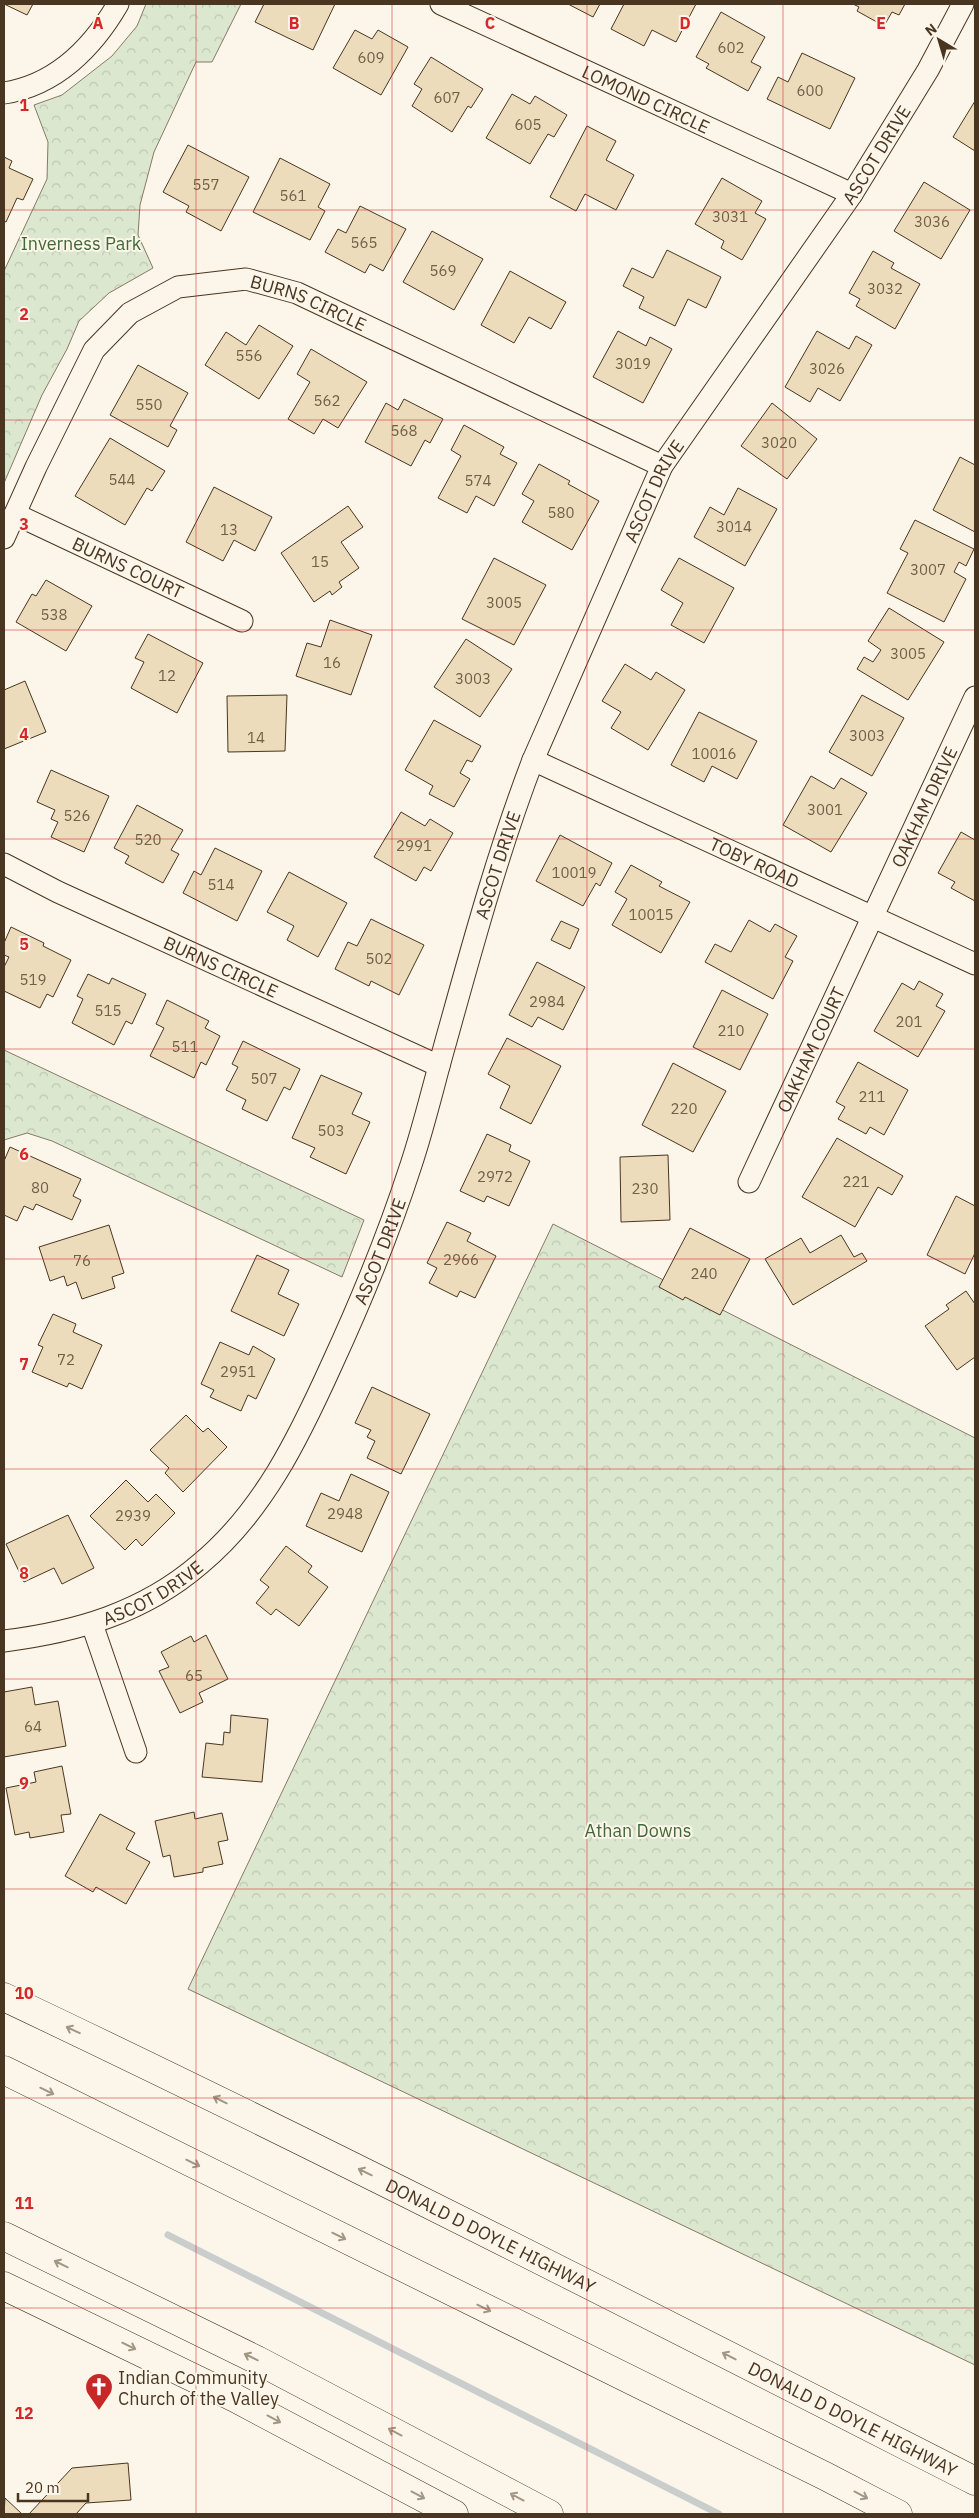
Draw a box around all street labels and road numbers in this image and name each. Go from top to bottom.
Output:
street label: LOMOND CIRCLE [579,59,714,138]
street label: ASCOT DRIVE [837,101,915,209]
street label: BURNS CIRCLE [248,269,370,336]
street label: ASCOT DRIVE [618,435,689,546]
street label: BURNS COURT [69,531,187,603]
street label: OAKHAM DRIVE [886,743,962,871]
street label: ASCOT DRIVE [469,808,525,922]
street label: TOBY ROAD [706,832,803,893]
street label: BURNS CIRCLE [160,930,282,1003]
street label: OAKHAM COURT [772,983,850,1116]
street label: ASCOT DRIVE [348,1195,410,1308]
street label: ASCOT DRIVE [99,1555,208,1630]
street label: DONALD D DOYLE HIGHWAY [382,2173,600,2298]
street label: DONALD D DOYLE HIGHWAY [744,2356,962,2482]

